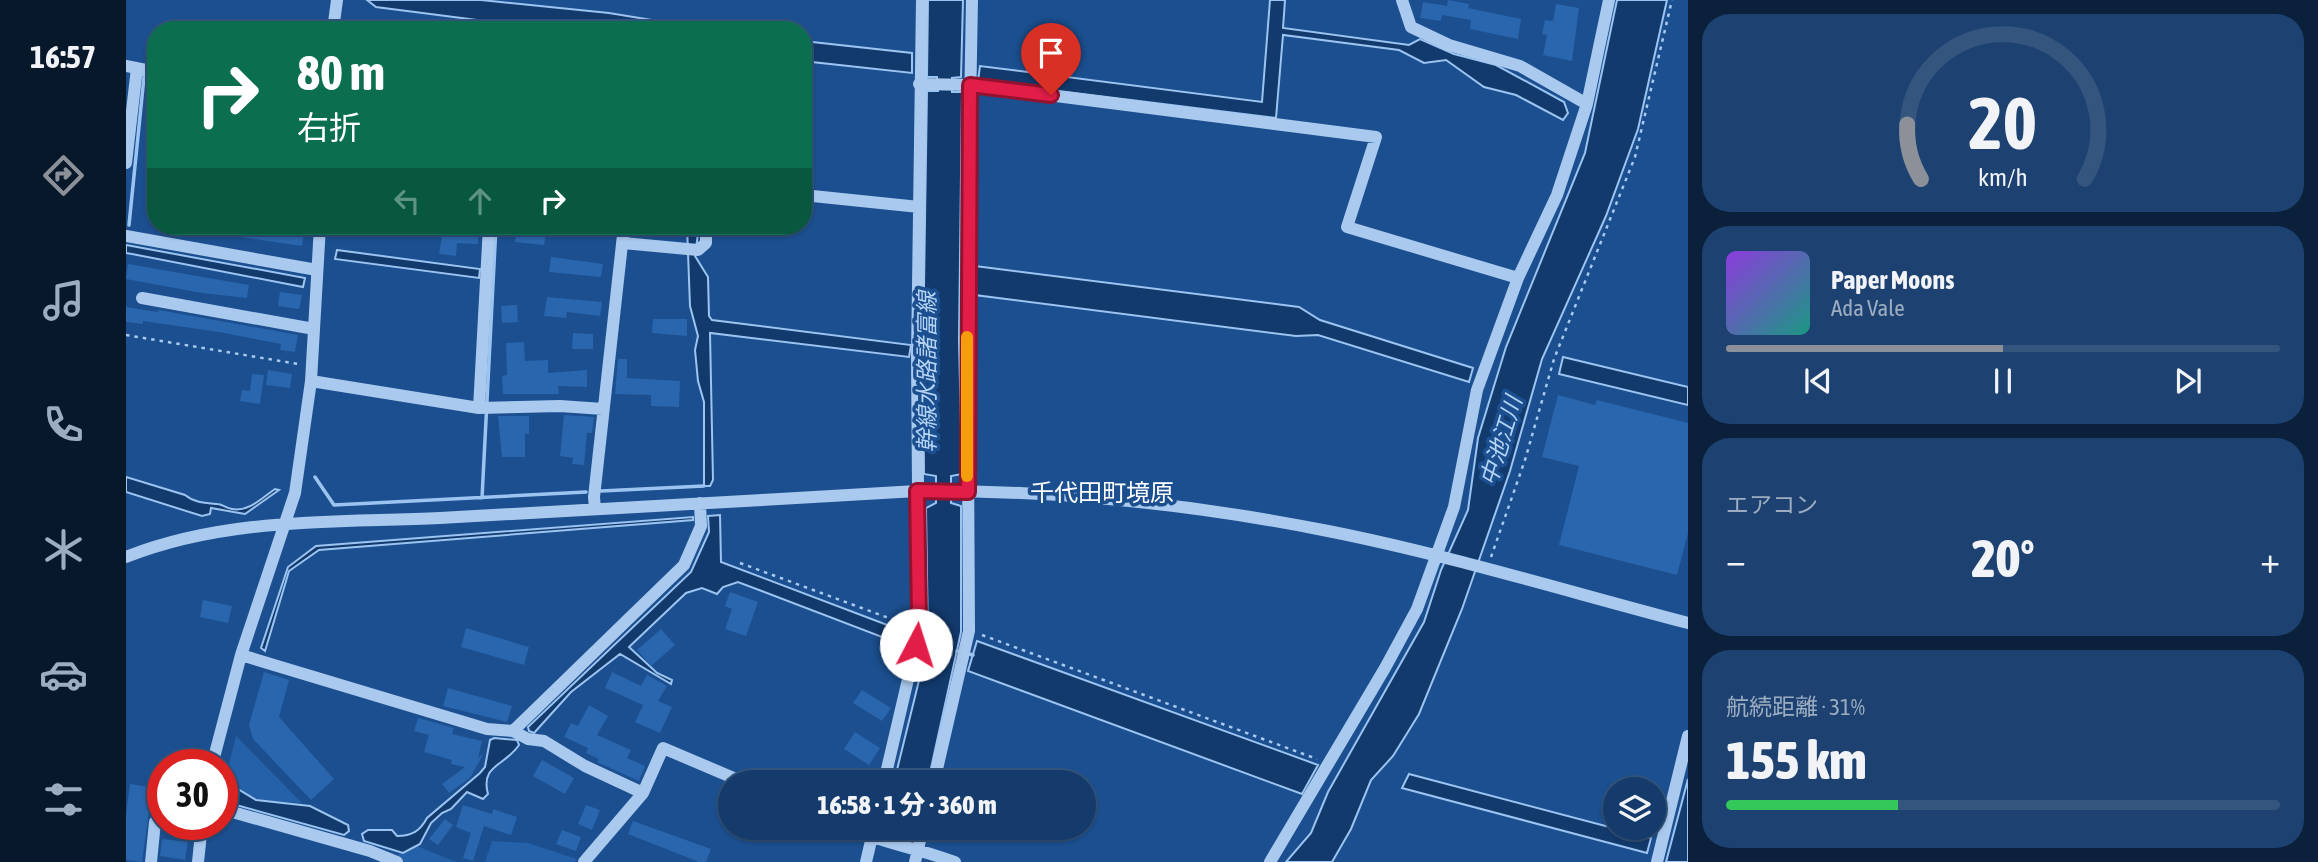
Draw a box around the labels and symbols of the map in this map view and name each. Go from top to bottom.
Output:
pin [1021,23,1081,95]
water label: 幹線水路諸富線 [914,289,940,453]
water label: 中池江川 [1475,390,1528,489]
district label: 千代田町境原 [1030,479,1174,506]
position arrow [879,608,953,682]
speed limit sign: 30 [147,749,238,840]

